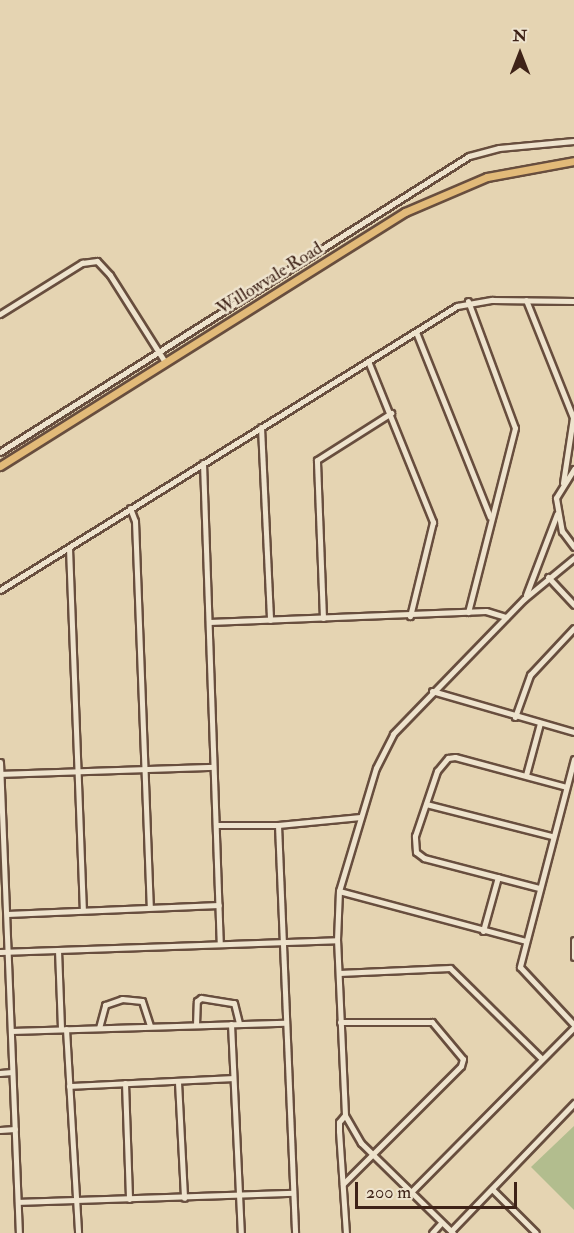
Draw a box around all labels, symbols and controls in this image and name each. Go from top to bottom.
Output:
north arrow [490,24,550,84]
text: N [513,26,527,46]
street label: Willowvale Road [213,238,327,320]
scale bar [358,1170,520,1208]
text: 200 m [366,1181,411,1204]

